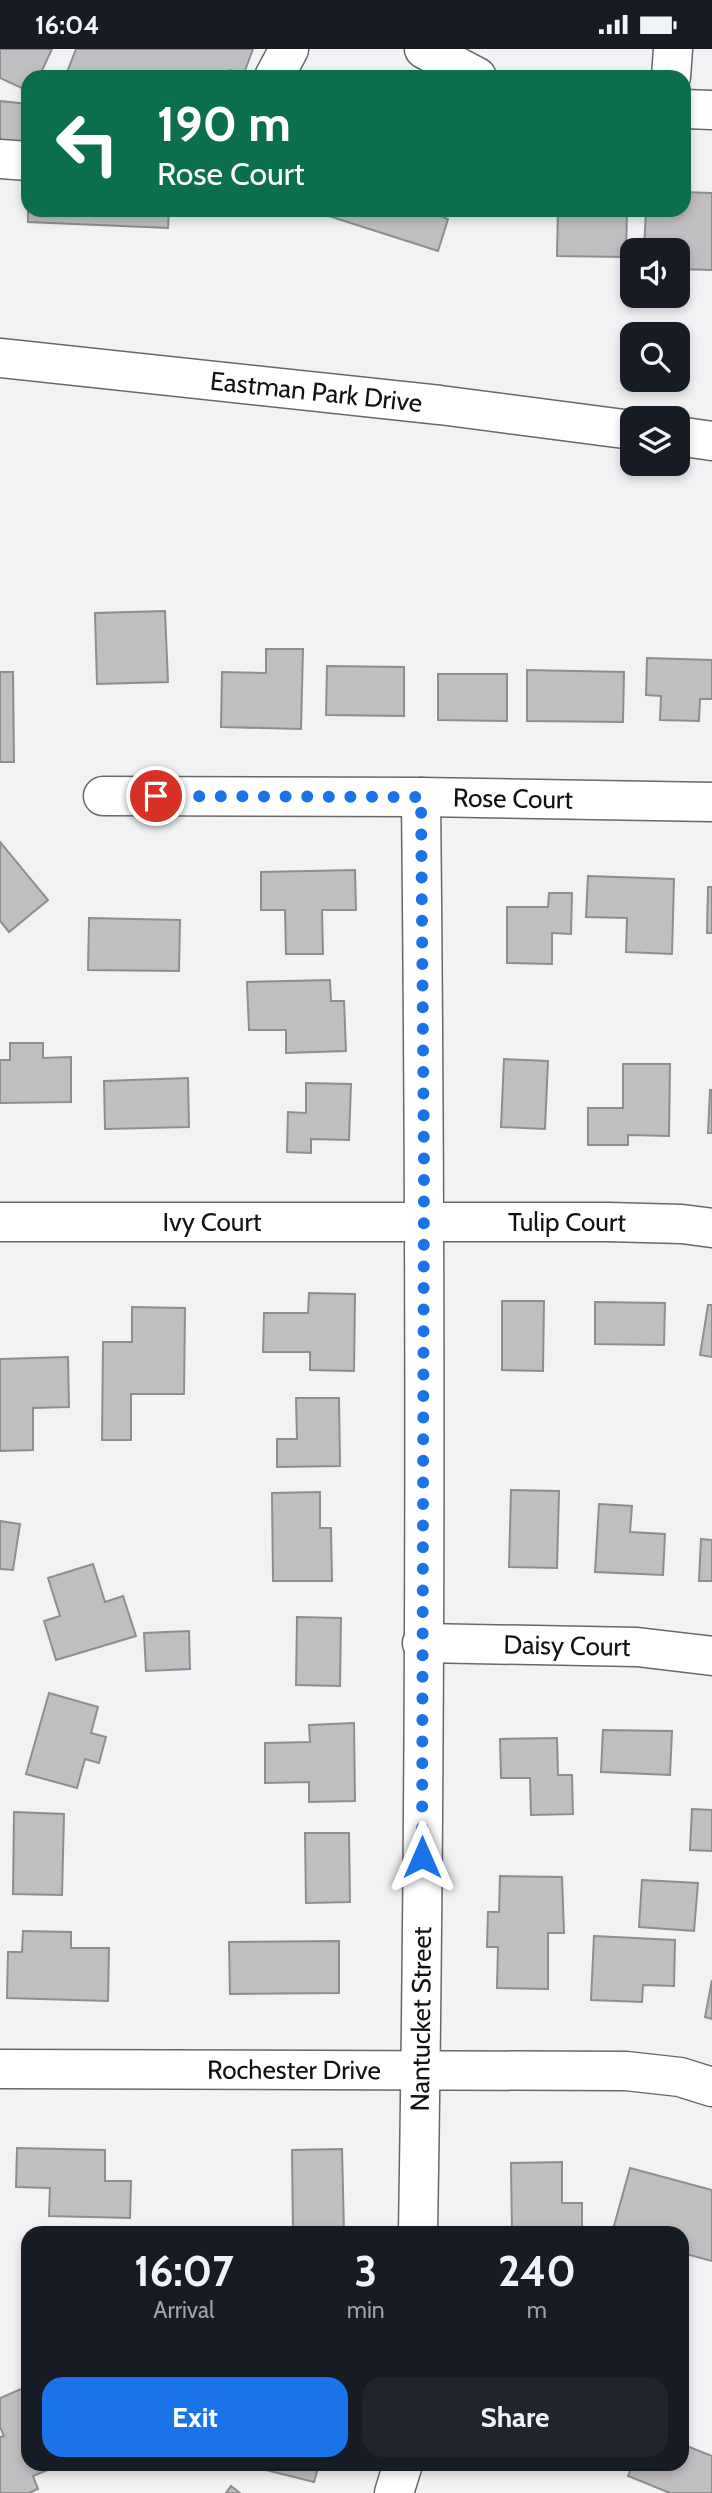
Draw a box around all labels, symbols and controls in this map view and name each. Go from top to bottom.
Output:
text: 16:04 [35,9,99,41]
text: 190 m [157,94,291,153]
icon: left [42,98,133,189]
text: Rose Court [157,154,305,193]
map controls [620,238,690,476]
button: sound [620,238,690,308]
button: search [620,322,690,392]
street label: Eastman Park Drive [209,365,424,419]
button: layers [620,406,690,476]
pin [126,766,186,826]
icon: arrive [137,777,175,815]
street label: Rose Court [453,782,573,816]
street label: Ivy Court [163,1206,262,1238]
street label: Tulip Court [508,1206,627,1239]
street label: Daisy Court [503,1629,631,1663]
position arrow [385,1820,459,1894]
street label: Nantucket Street [404,1926,438,2112]
street label: Rochester Drive [207,2054,381,2086]
text: 16:07 [134,2245,234,2297]
text: 3 [354,2245,377,2297]
text: 240 [498,2245,576,2297]
text: Arrival [153,2296,215,2324]
text: min [347,2296,385,2324]
text: m [527,2296,547,2324]
button: Exit [42,2377,348,2457]
button: Share [362,2377,668,2457]

